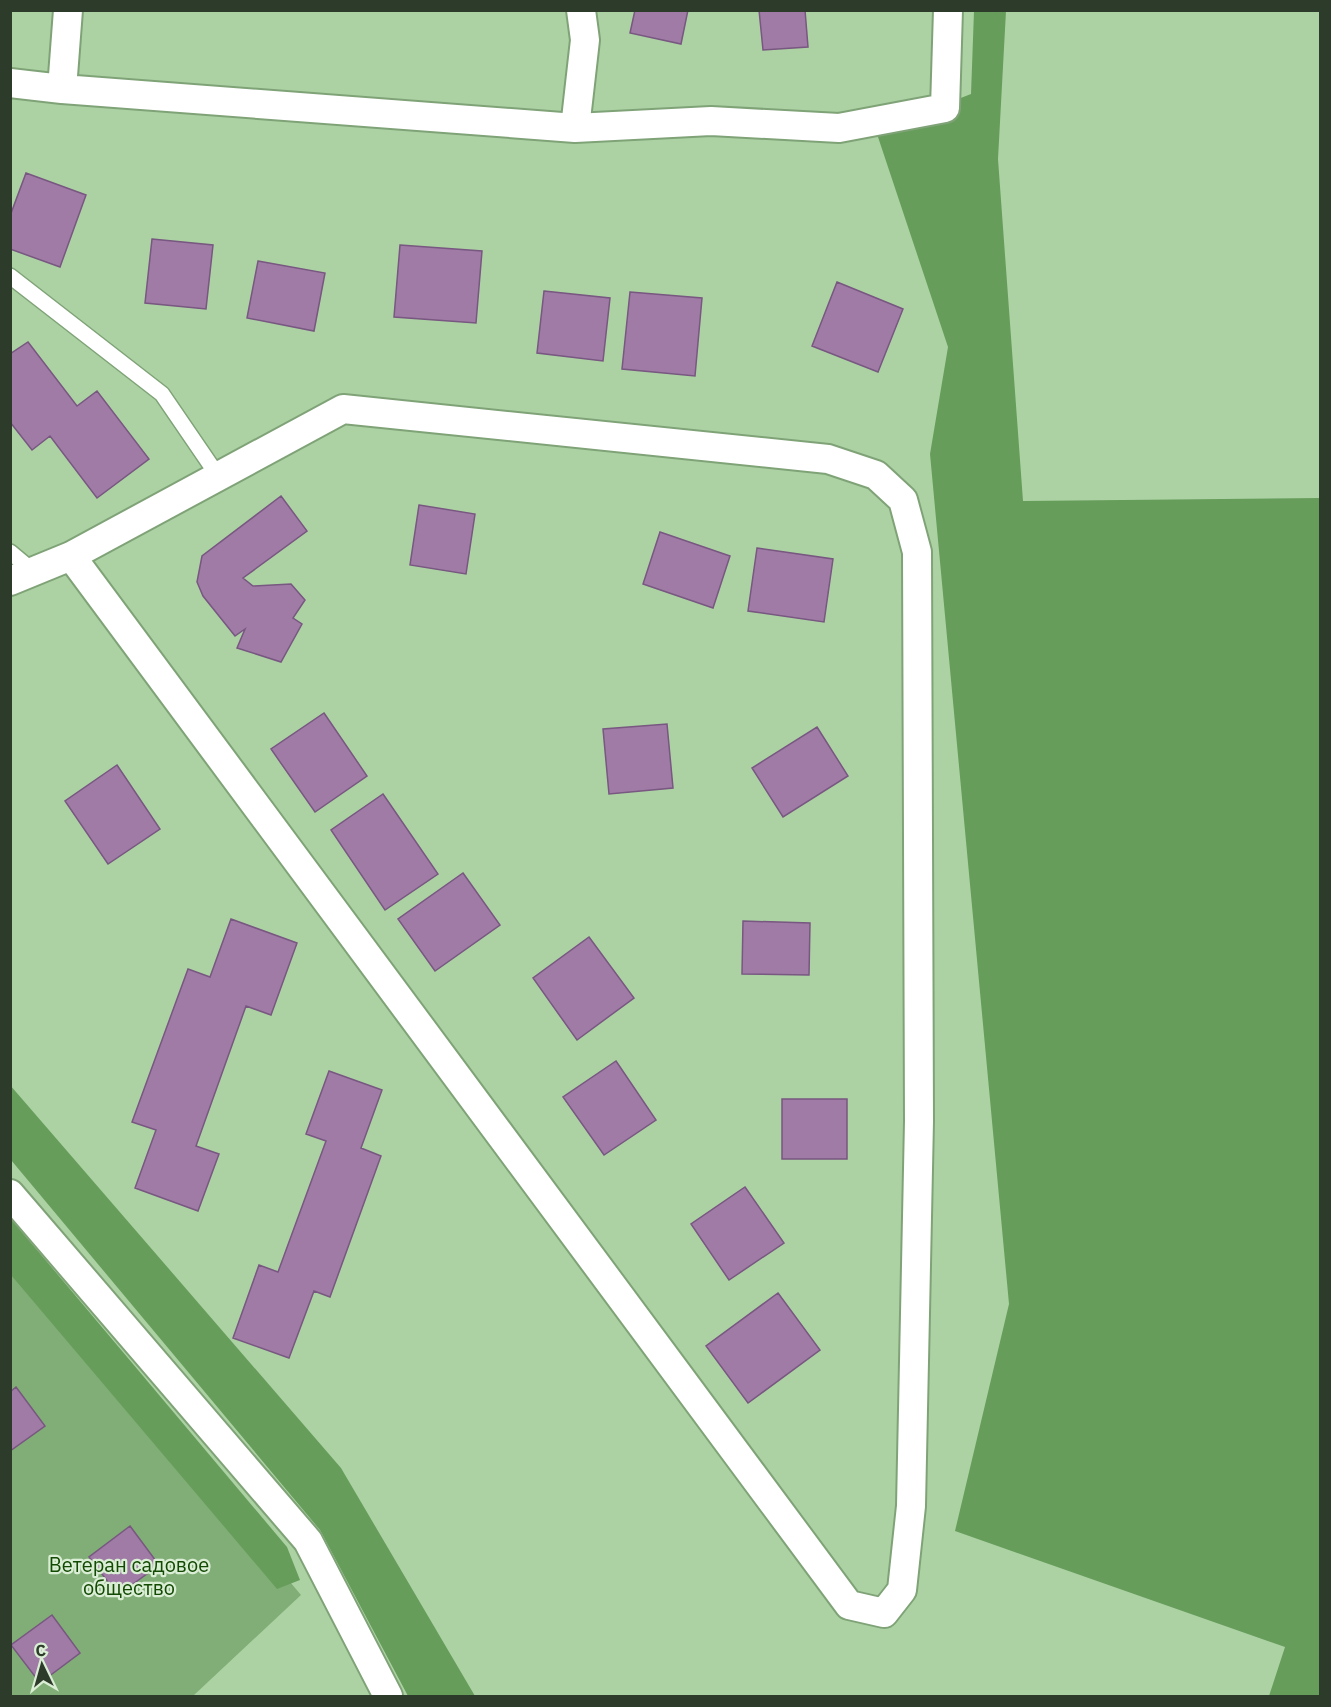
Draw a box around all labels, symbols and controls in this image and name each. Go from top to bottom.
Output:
park label: Ветеран садовое общество [49,1551,209,1601]
north arrow [12,1635,72,1695]
text: С [35,1640,47,1660]

